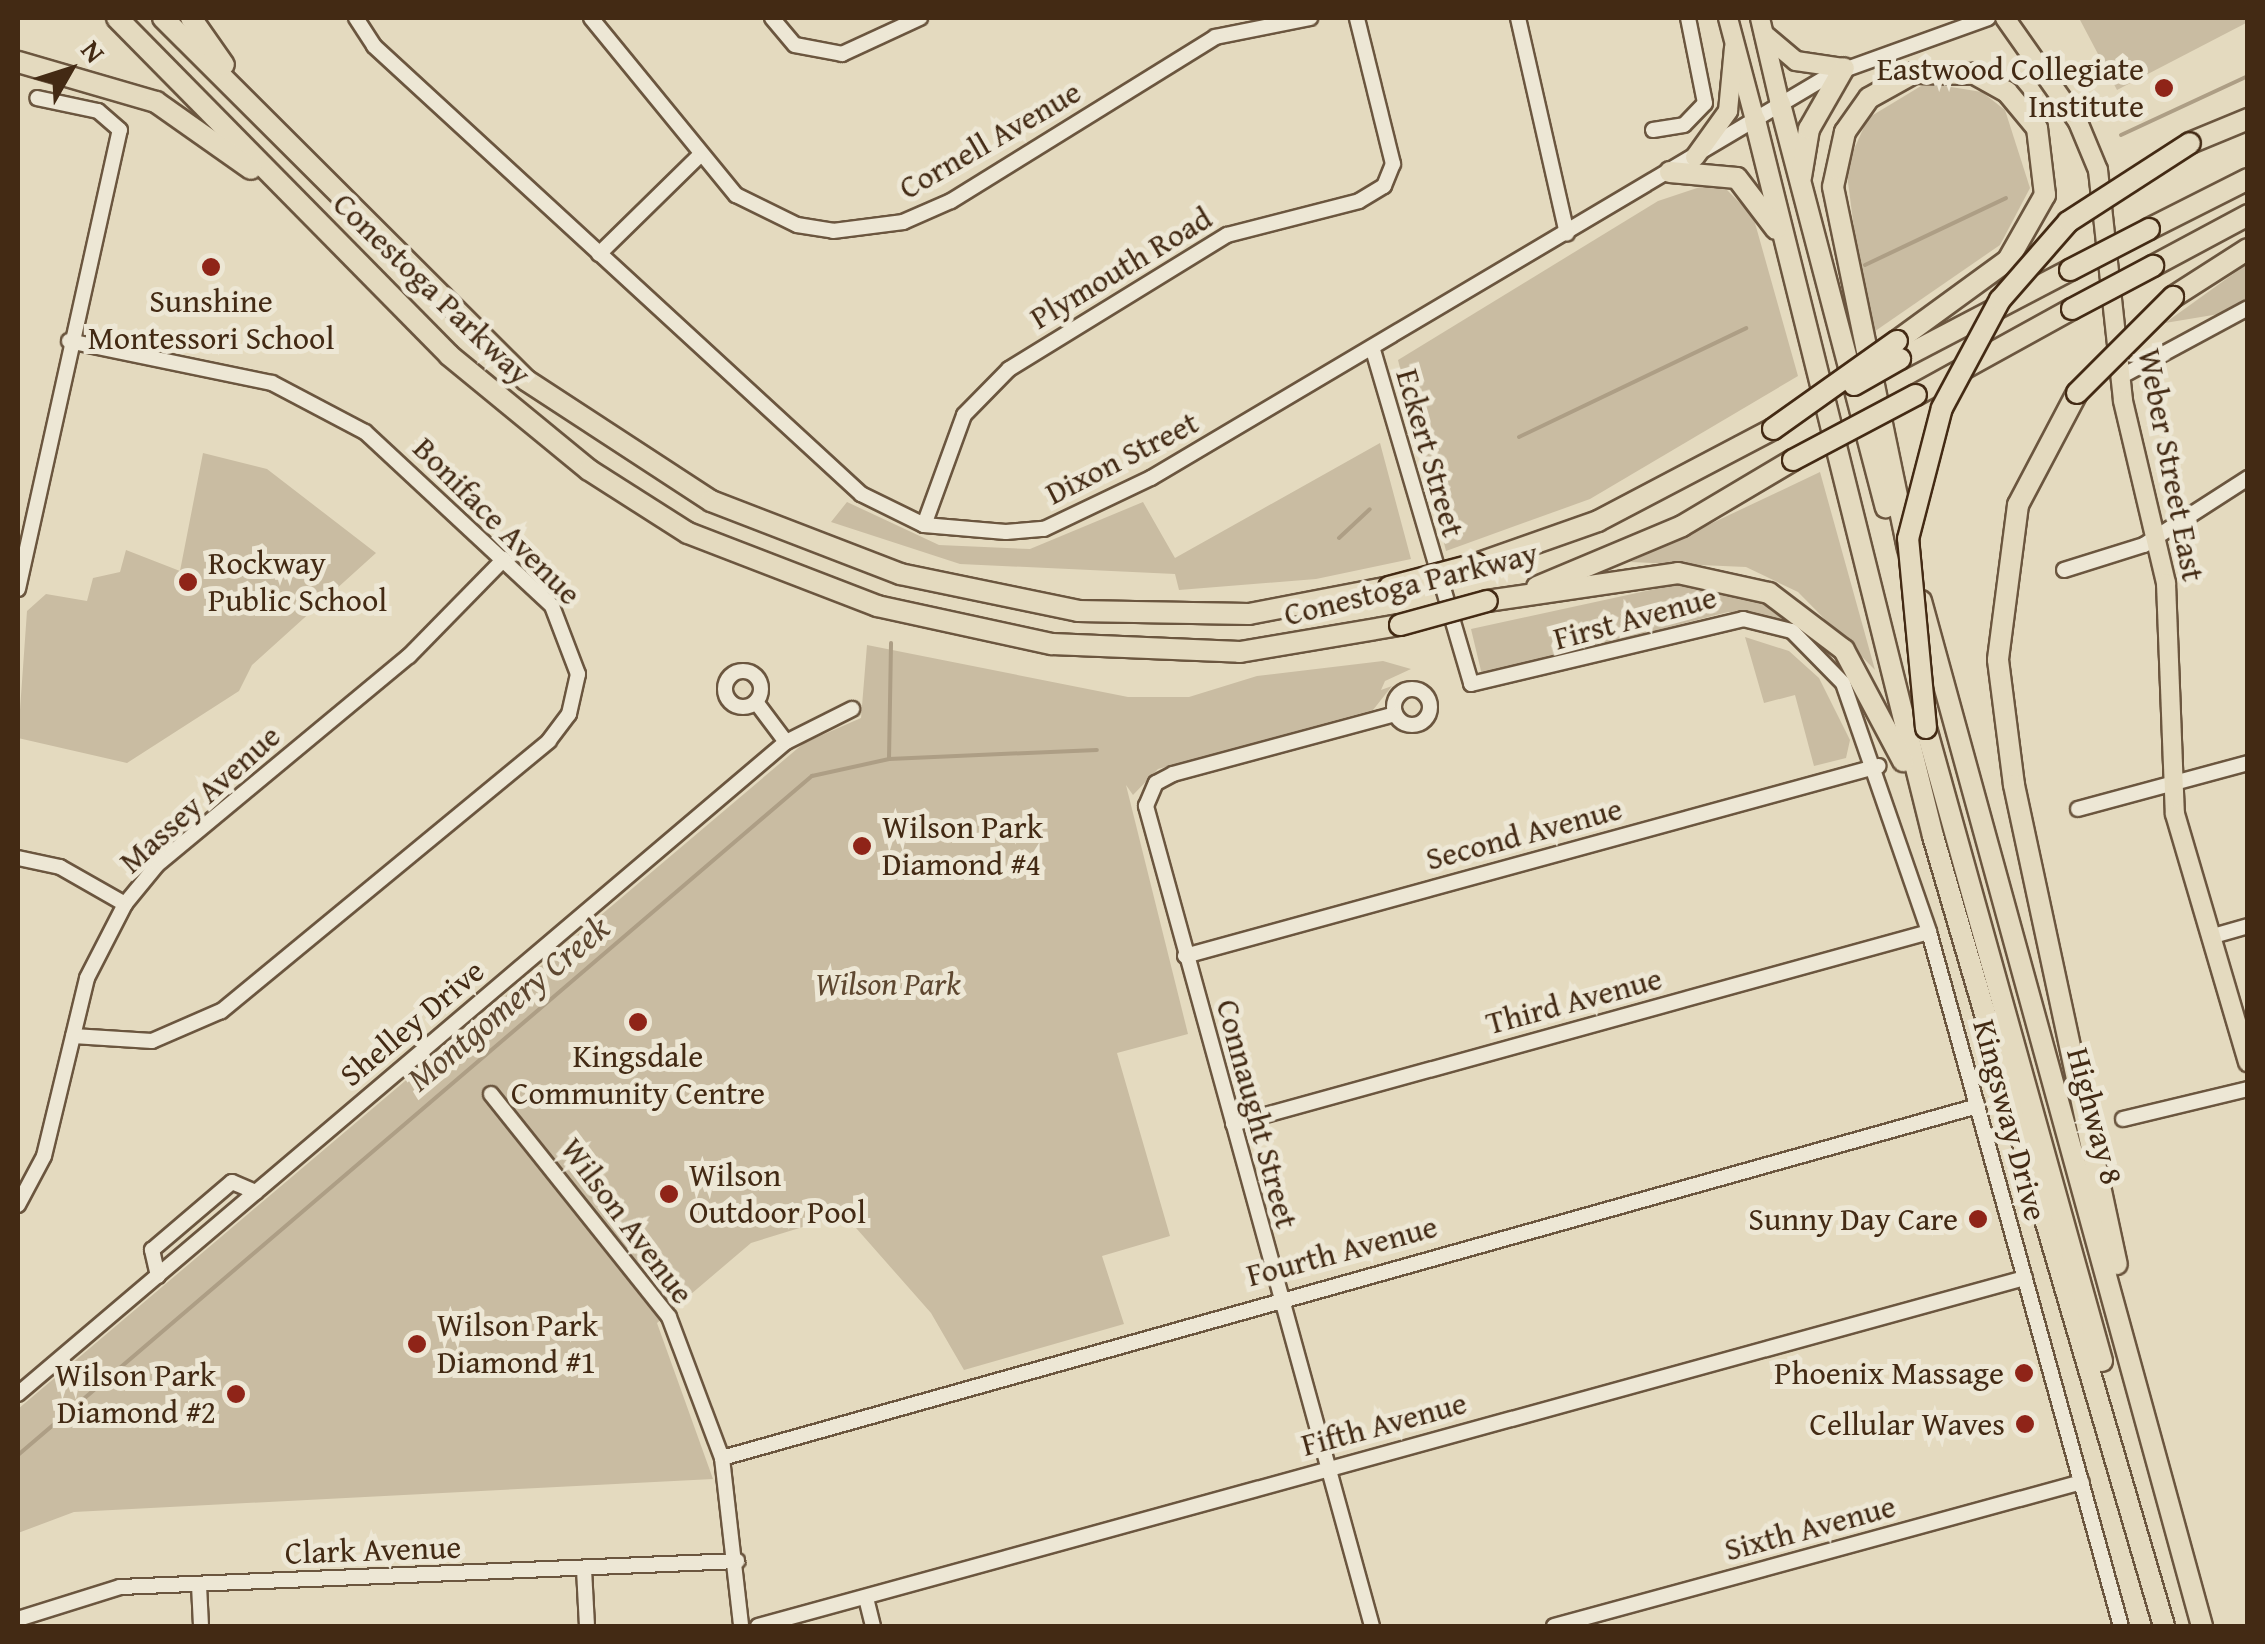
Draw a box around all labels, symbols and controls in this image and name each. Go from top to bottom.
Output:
north arrow [20,20,120,120]
text: N [72,31,116,71]
place label: Eastwood Collegiate Institute [1877,51,2144,126]
street label: Cornell Avenue [892,73,1088,207]
marker: Eastwood Collegiate Institute [2153,77,2175,99]
street label: Conestoga Parkway [325,185,539,393]
street label: Plymouth Road [1023,199,1219,337]
marker: Sunshine Montessori School [200,256,222,278]
place label: Sunshine Montessori School [88,283,334,358]
street label: Weber Street East [2130,345,2212,585]
street label: Eckert Street [1388,365,1472,541]
street label: Dixon Street [1039,403,1205,513]
street label: Boniface Avenue [405,429,589,613]
street label: Conestoga Parkway [1280,534,1542,634]
place label: Rockway Public School [208,545,387,620]
marker: Rockway Public School [177,571,199,593]
street label: First Avenue [1549,578,1721,658]
street label: Massey Avenue [112,717,288,881]
street label: Second Avenue [1422,789,1626,879]
place label: Wilson Park Diamond #4 [882,809,1043,884]
marker: Wilson Park Diamond #4 [851,835,873,857]
water label: Montgomery Creek [398,906,618,1100]
street label: Shelley Drive [332,952,492,1094]
street label: Third Avenue [1482,959,1666,1043]
park label: Wilson Park [815,965,961,1003]
street label: Connaught Street [1208,995,1306,1233]
marker: Kingsdale Community Centre [627,1011,649,1033]
street label: Kingsway Drive [1965,1015,2055,1225]
place label: Kingsdale Community Centre [511,1038,765,1113]
street label: Highway 8 [2058,1043,2132,1189]
street label: Wilson Avenue [552,1131,702,1311]
place label: Wilson Outdoor Pool [689,1157,866,1232]
marker: Wilson Outdoor Pool [658,1183,680,1205]
place label: Sunny Day Care [1748,1200,1958,1238]
street label: Fourth Avenue [1242,1207,1442,1295]
marker: Sunny Day Care [1967,1208,1989,1230]
place label: Wilson Park Diamond #1 [437,1307,598,1382]
marker: Wilson Park Diamond #1 [406,1333,428,1355]
place label: Phoenix Massage [1774,1354,2004,1392]
place label: Wilson Park Diamond #2 [55,1357,216,1432]
marker: Phoenix Massage [2013,1362,2035,1384]
marker: Wilson Park Diamond #2 [225,1383,247,1405]
street label: Fifth Avenue [1297,1384,1471,1464]
place label: Cellular Waves [1809,1405,2005,1443]
marker: Cellular Waves [2014,1413,2036,1435]
street label: Sixth Avenue [1720,1487,1900,1569]
street label: Clark Avenue [284,1528,462,1572]

